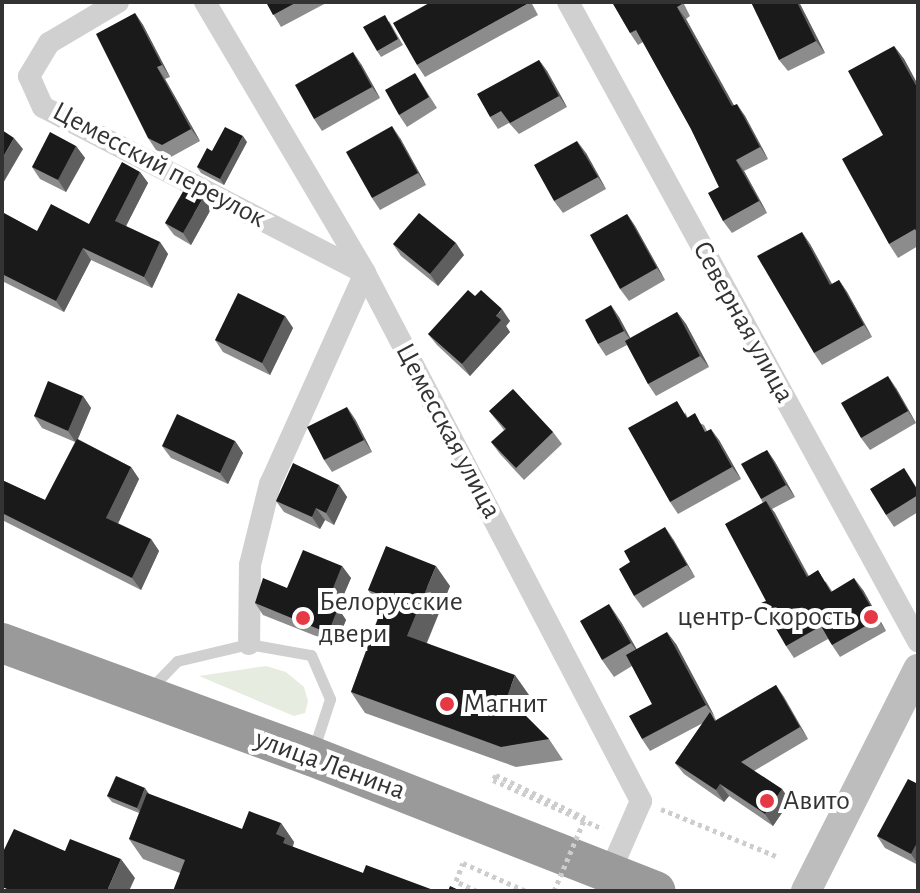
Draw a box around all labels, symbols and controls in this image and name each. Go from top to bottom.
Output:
street label: Цемесский переулок [47,95,271,235]
street label: Северная улица [685,235,801,409]
street label: Цемесская улица [388,337,508,525]
place label: Белорусские двери [319,585,463,651]
place label: центр-Скорость [677,600,855,634]
marker: центр-Скорость [862,608,880,626]
marker: Белорусские двери [294,609,312,627]
place label: Магнит [463,687,547,721]
marker: Магнит [438,695,456,713]
street label: улица Ленина [250,722,410,808]
place label: Авито [783,784,850,818]
marker: Авито [758,792,776,810]

